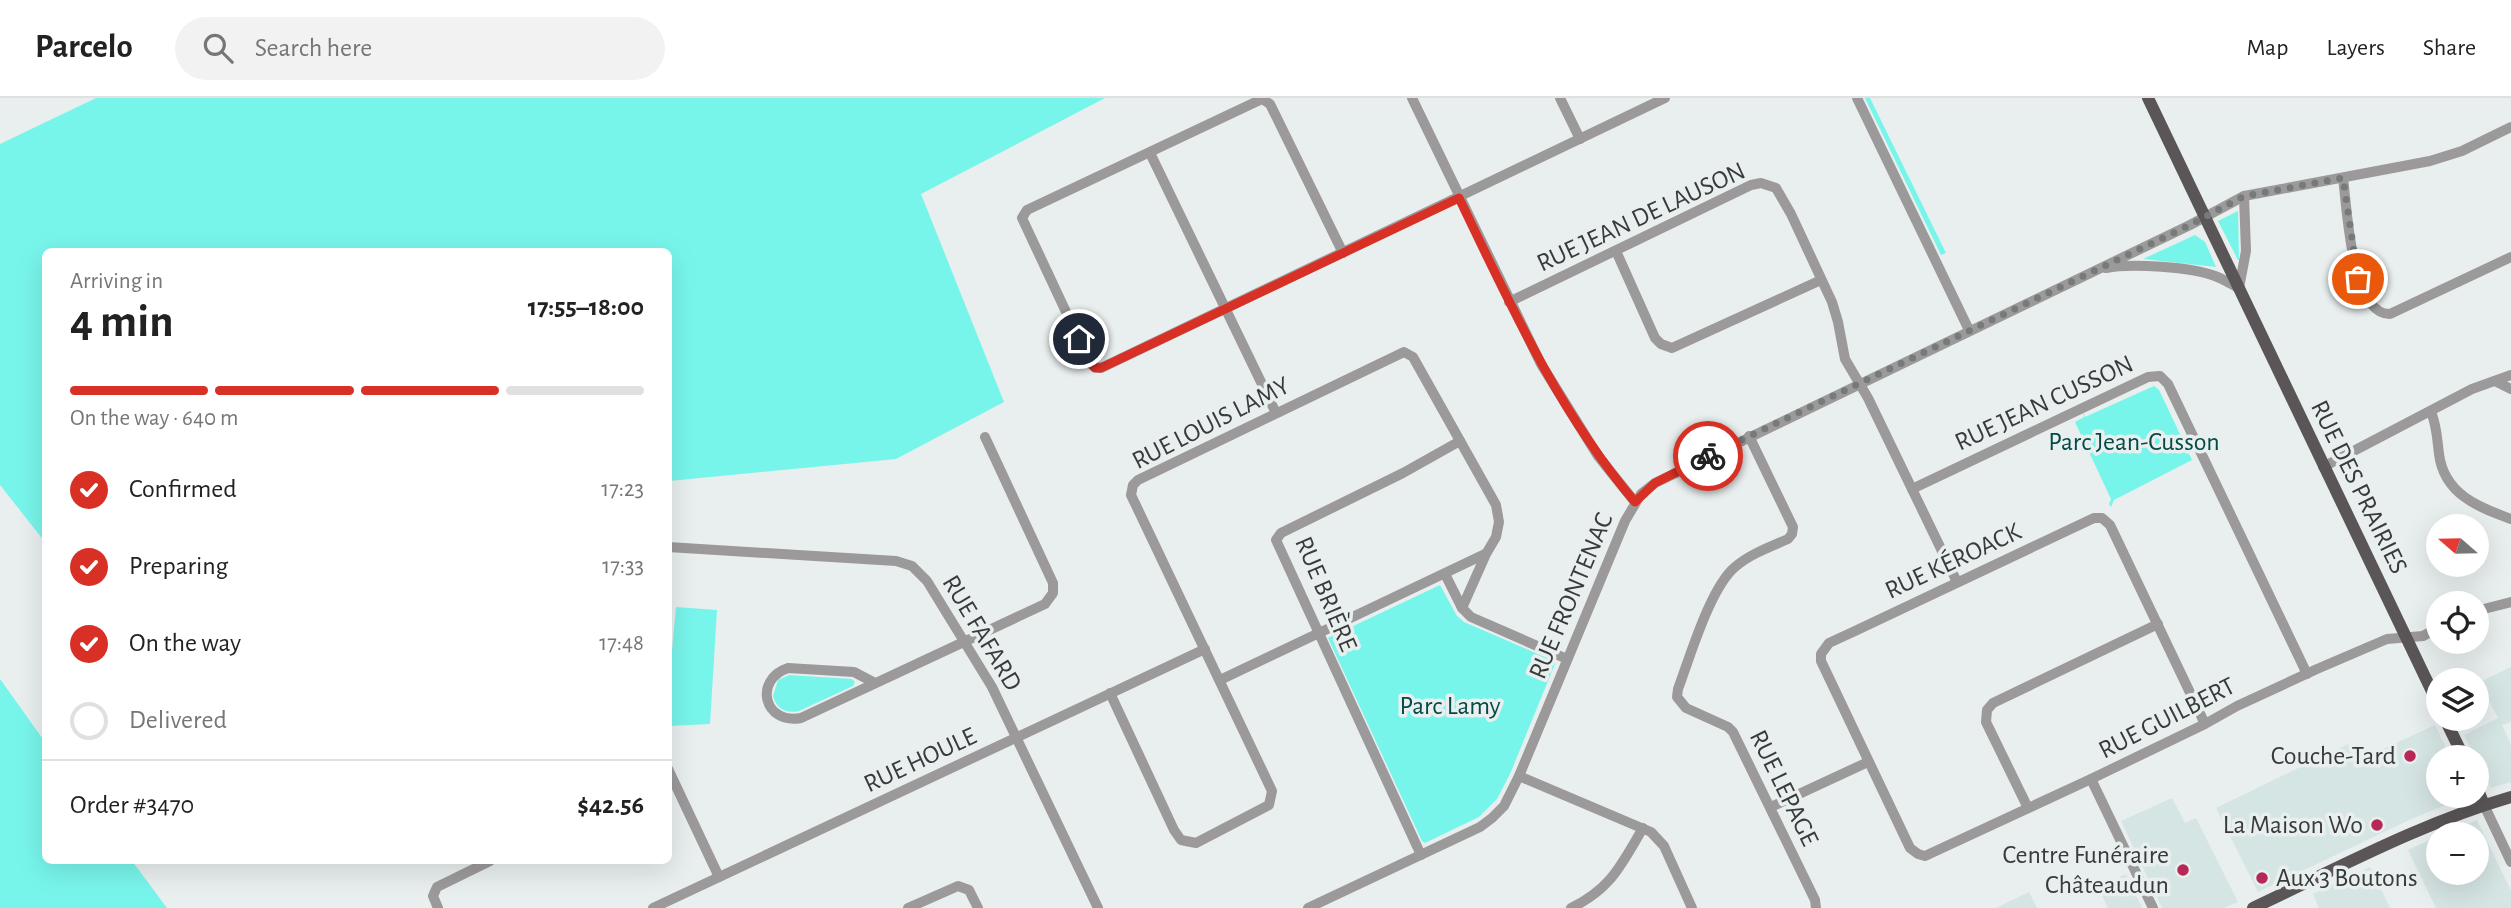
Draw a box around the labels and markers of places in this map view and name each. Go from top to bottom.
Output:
pin [2328,249,2388,309]
pin [1049,309,1109,369]
place label: Couche-Tard [2271,743,2396,769]
marker: Couche-Tard [2402,748,2418,764]
place label: La Maison Wo [2223,812,2363,838]
marker: La Maison Wo [2369,817,2385,833]
place label: Centre Funéraire Châteaudun [2002,842,2169,898]
marker: Centre Funéraire Châteaudun [2175,862,2191,878]
place label: Aux 3 Boutons [2276,865,2418,891]
marker: Aux 3 Boutons [2254,870,2270,886]

